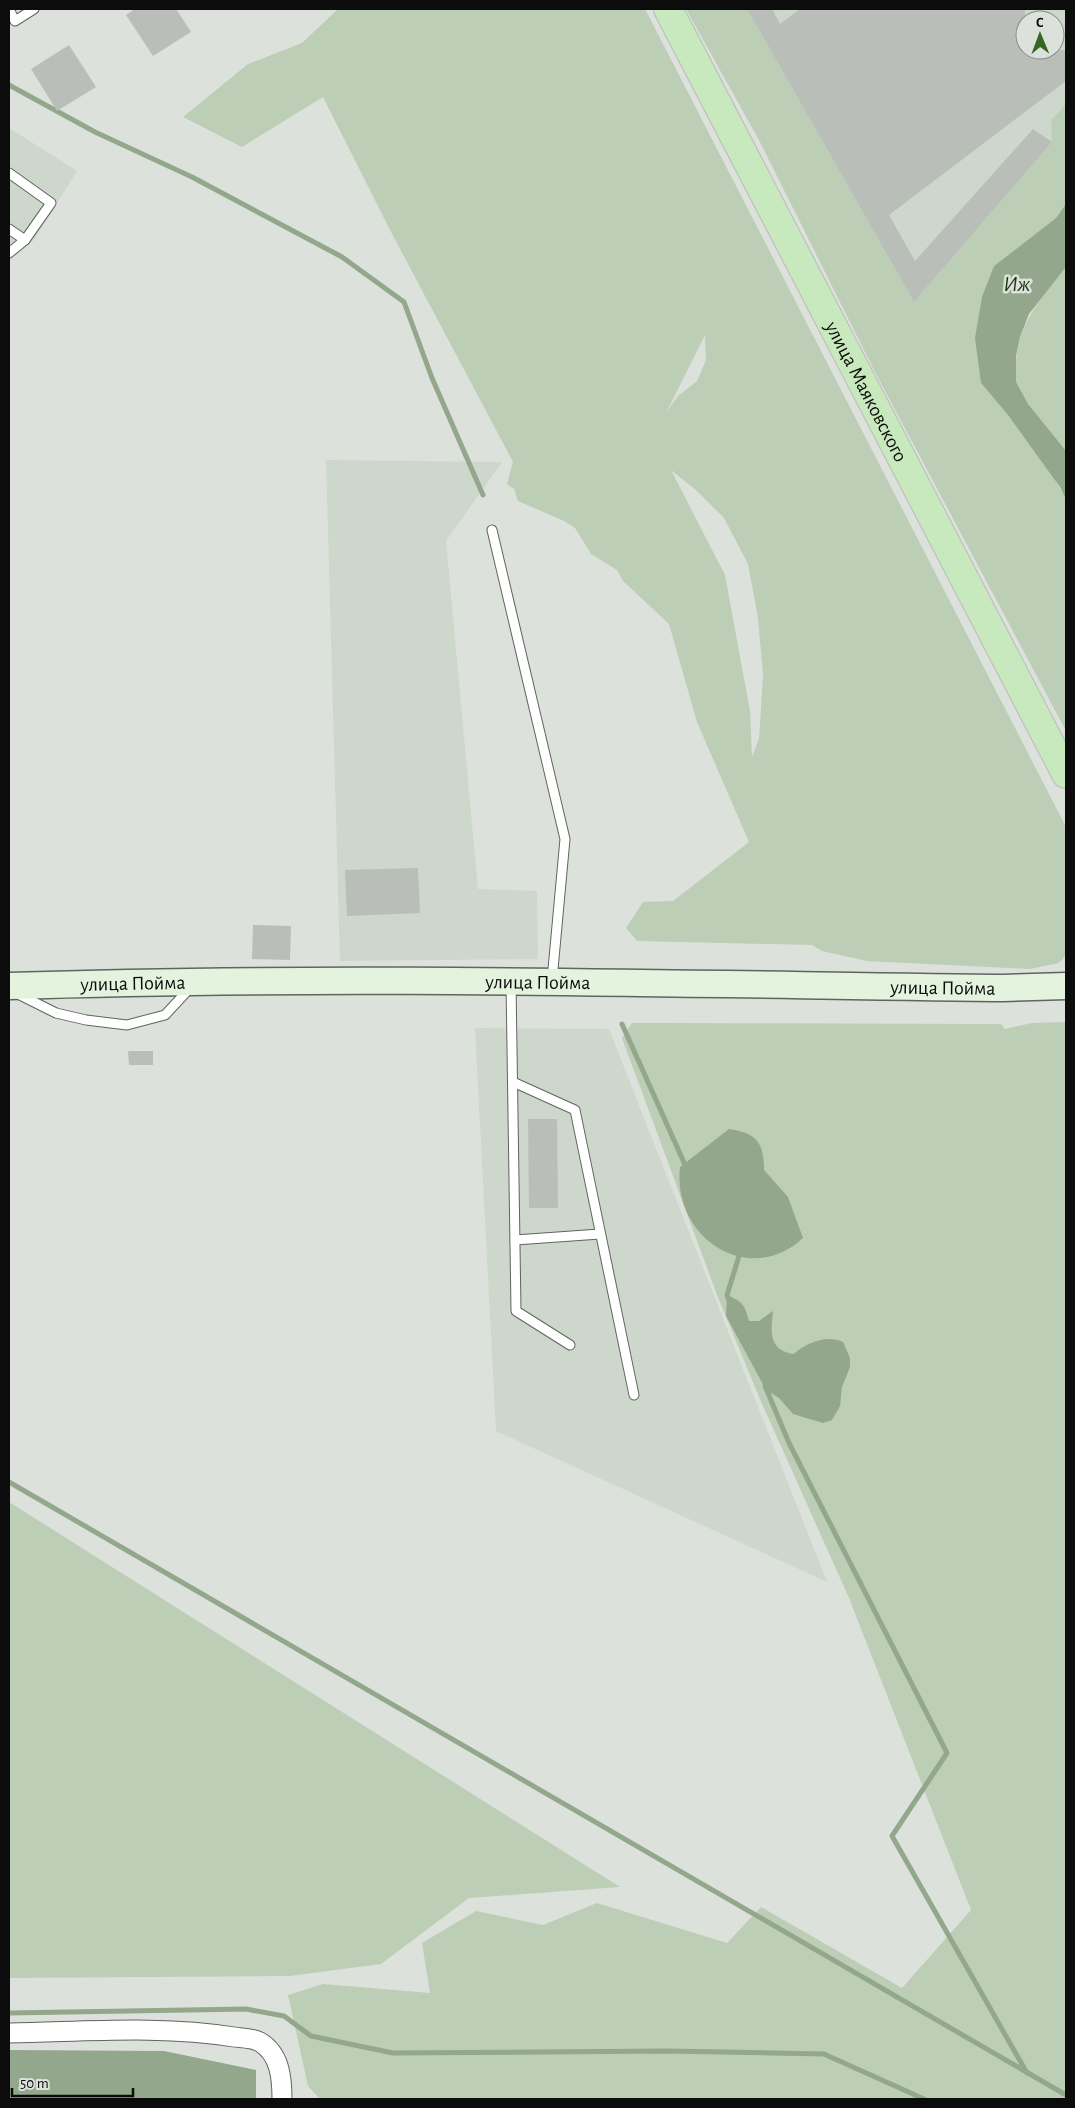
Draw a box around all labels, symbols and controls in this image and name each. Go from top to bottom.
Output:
north arrow [1015,10,1065,60]
text: С [1036,16,1044,30]
water label: Иж [1004,274,1031,295]
street label: улица Маяковского [821,317,911,465]
street label: улица Пойма [484,972,591,993]
street label: улица Пойма [79,973,186,995]
street label: улица Пойма [889,977,996,999]
scale bar [12,2066,134,2098]
text: 50 m [20,2076,49,2091]

